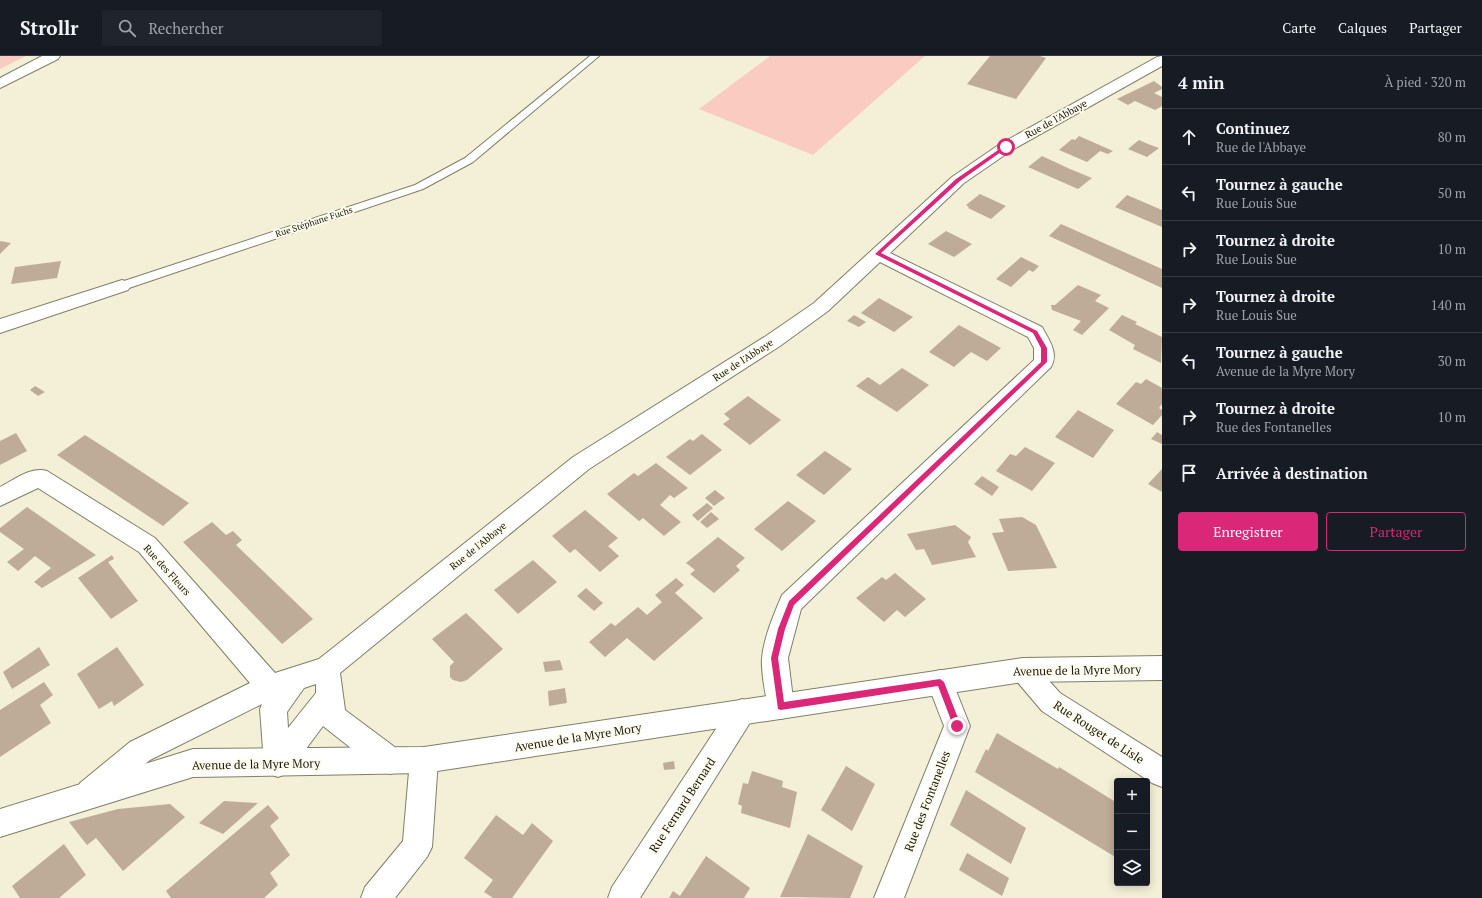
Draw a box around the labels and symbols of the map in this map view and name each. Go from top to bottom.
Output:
street label: Rue de l'Abbaye [1023,97,1089,141]
route start [997,138,1015,156]
street label: Rue Stéphane Fuchs [274,204,354,240]
street label: Rue de l'Abbaye [710,336,776,384]
street label: Rue de l'Abbaye [447,519,509,573]
street label: Rue des Fleurs [141,542,193,598]
street label: Avenue de la Myre Mory [1013,661,1142,679]
street label: Rue Rouget de Lisle [1051,697,1147,767]
route end [948,717,966,735]
street label: Avenue de la Myre Mory [513,719,643,754]
street label: Rue des Fontanelles [901,748,953,854]
street label: Rue Fernard Bernard [646,754,719,855]
street label: Avenue de la Myre Mory [192,755,321,773]

